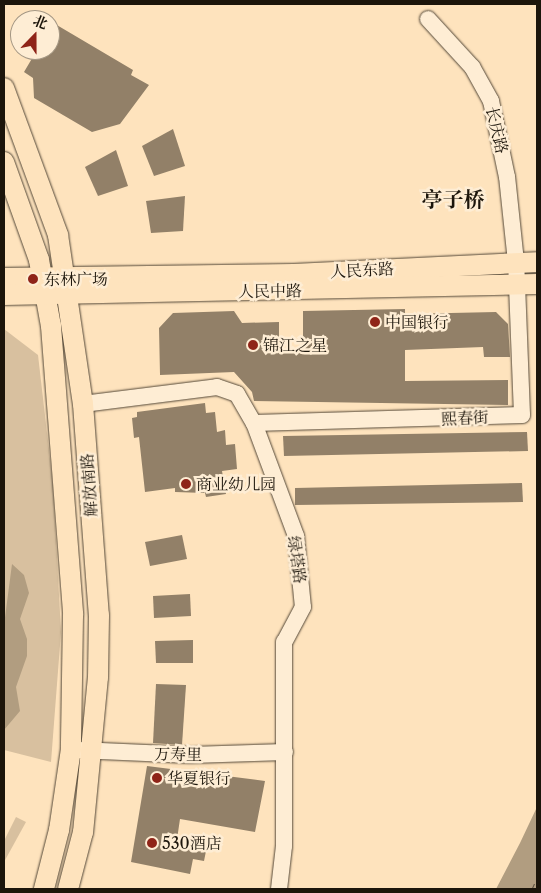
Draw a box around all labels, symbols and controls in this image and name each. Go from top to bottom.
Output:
north arrow [10,10,60,60]
text: 北 [30,11,50,33]
street label: 长庆路 [482,104,512,156]
district label: 亭子桥 [422,187,484,213]
street label: 人民东路 [330,259,394,281]
place label: 东林广场 [44,269,108,289]
marker: 东林广场 [26,272,40,286]
street label: 人民中路 [238,281,302,301]
place label: 中国银行 [385,312,449,332]
marker: 中国银行 [369,316,381,328]
place label: 锦江之星 [263,335,327,355]
marker: 锦江之星 [247,339,259,351]
street label: 熙春街 [441,407,489,429]
street label: 解放南路 [77,452,101,518]
place label: 商业幼儿园 [196,474,276,494]
marker: 商业幼儿园 [180,478,192,490]
street label: 绿塔路 [284,535,310,585]
street label: 万寿里 [154,744,202,764]
place label: 华夏银行 [167,768,231,788]
marker: 华夏银行 [151,772,163,784]
place label: 530酒店 [162,833,222,853]
marker: 530酒店 [146,837,158,849]

